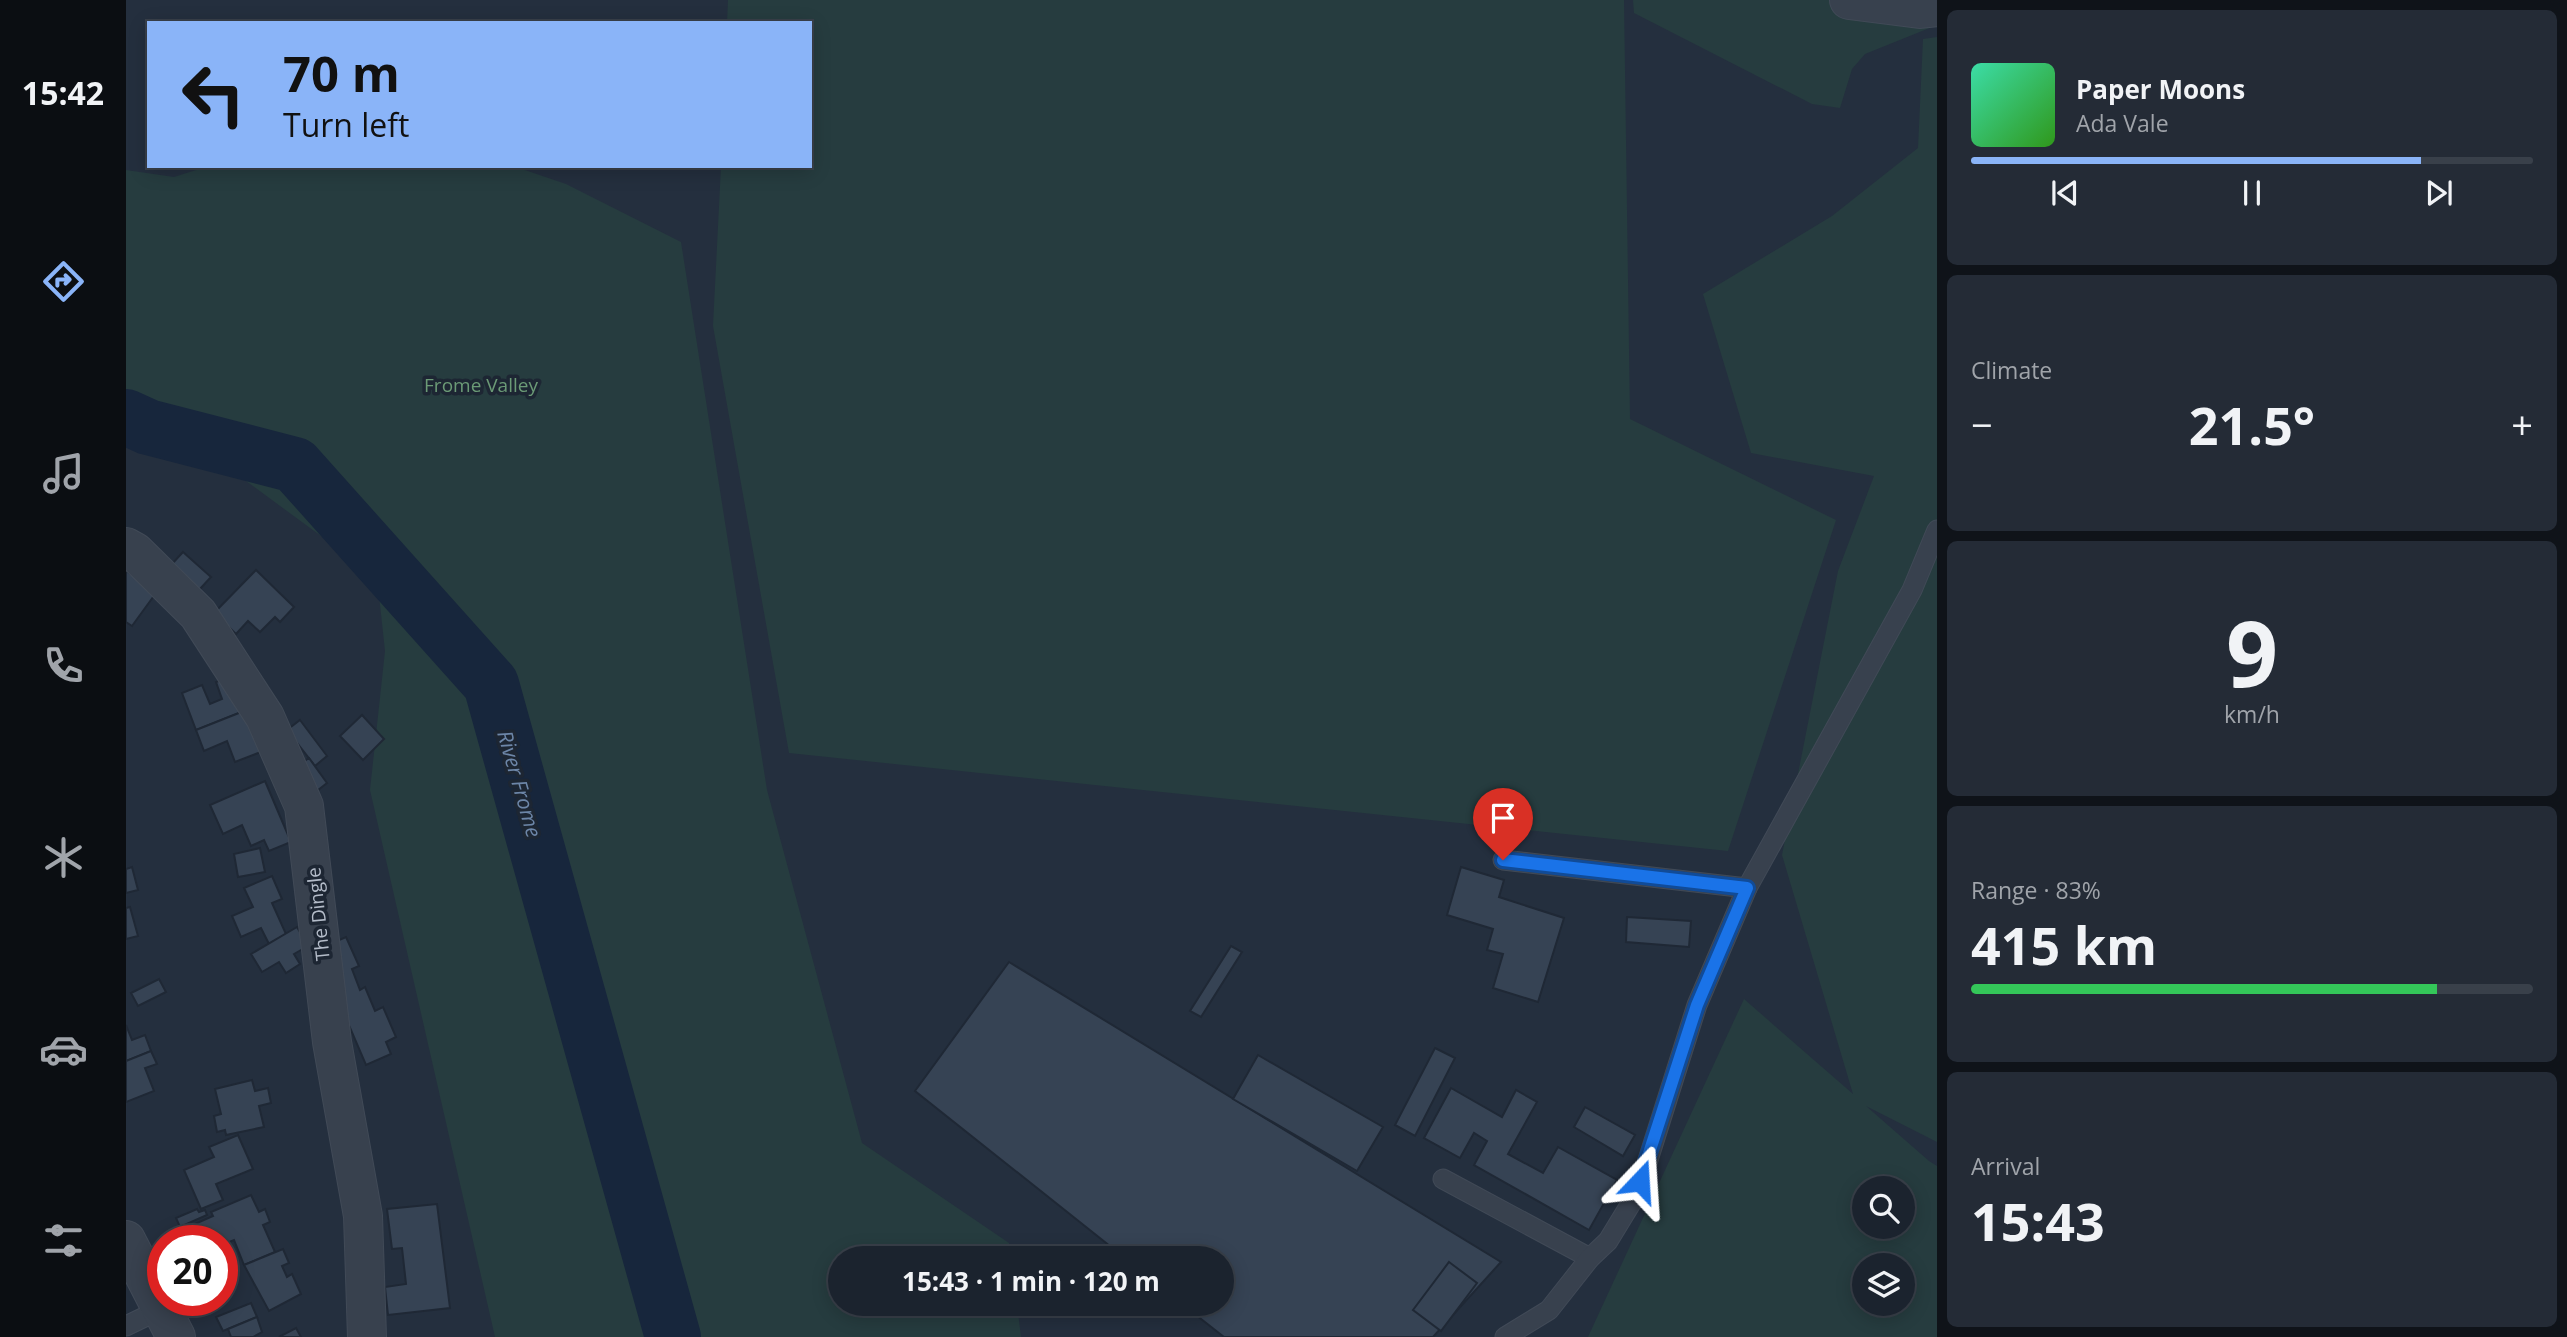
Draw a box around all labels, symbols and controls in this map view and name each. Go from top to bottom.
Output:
text: 70 m [283,40,400,106]
icon: left [168,49,259,140]
text: 15:42 [22,71,104,114]
text: Paper Moons [2076,71,2245,107]
text: Turn left [283,103,409,146]
text: Ada Vale [2076,107,2169,139]
icon: previous [2046,174,2084,212]
icon: pause [2233,174,2271,212]
icon: next [2420,174,2458,212]
icon: directions [39,257,88,306]
text: Climate [1971,354,2052,386]
park label: Frome Valley [424,372,538,398]
text: 21.5° [2189,389,2315,460]
text: − [1971,398,1993,450]
text: + [2511,398,2533,450]
icon: music [39,449,88,498]
text: 9 [2226,590,2278,714]
icon: phone [39,641,88,690]
text: km/h [2224,698,2280,730]
water label: River Frome [491,727,549,841]
pin [1473,788,1533,860]
icon: arrive [1484,799,1522,837]
icon: climate [39,833,88,882]
street label: The Dingle [300,866,336,962]
text: Range · 83% [1971,874,2101,906]
text: 415 km [1971,909,2157,980]
icon: car [39,1025,88,1074]
position arrow [1603,1144,1677,1218]
text: Arrival [1971,1150,2040,1182]
map controls [1852,1176,1915,1316]
button: search [1852,1176,1915,1239]
text: 15:43 [1971,1185,2105,1256]
icon: filters [39,1216,88,1265]
speed limit sign: 20 [147,1225,238,1316]
button: layers [1852,1253,1915,1316]
text: 15:43 · 1 min · 120 m [902,1263,1160,1299]

